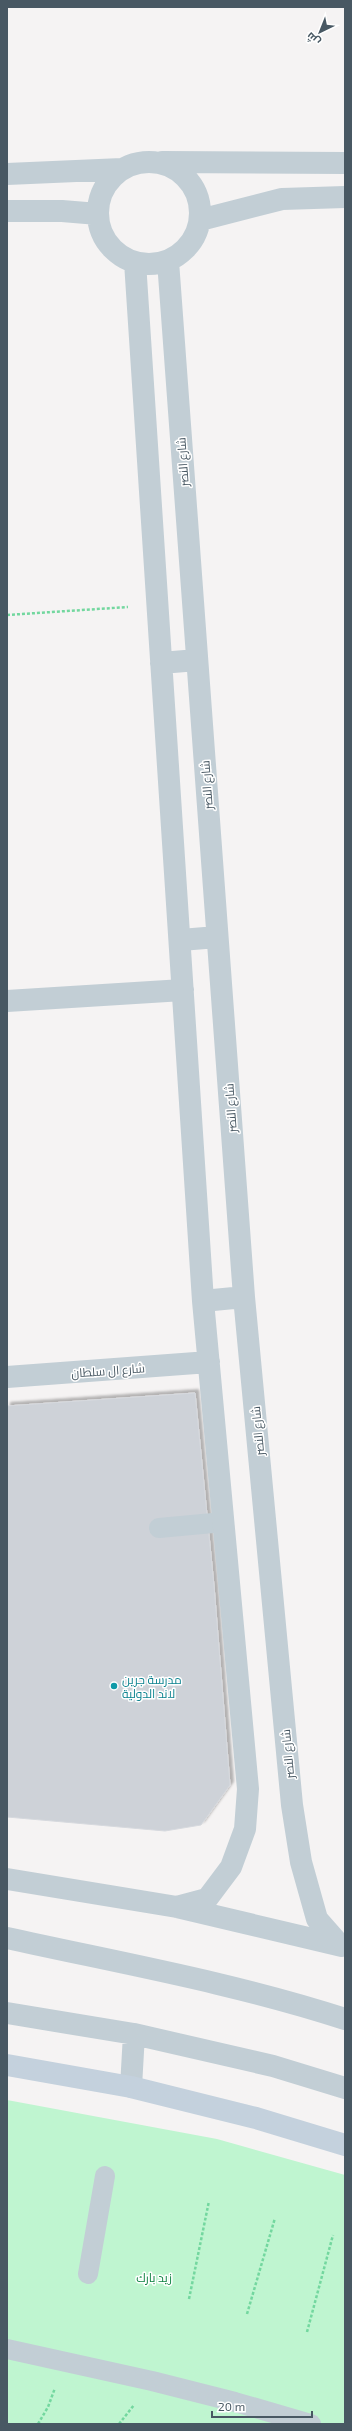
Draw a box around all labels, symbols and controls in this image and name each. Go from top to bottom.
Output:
north arrow [300,12,340,52]
text: ش [303,29,323,49]
street label: شارع النصر [173,437,193,488]
street label: شارع النصر [197,760,217,811]
street label: شارع النصر [221,1083,241,1134]
street label: شارع ال سلطان [71,1360,146,1382]
street label: شارع النصر [248,1406,268,1457]
place label: مدرسة جرين لاند الدولية [122,1672,182,1701]
marker: مدرسة جرين لاند الدولية [109,1681,119,1691]
street label: شارع النصر [278,1729,298,1780]
park label: زيد بارك [136,2270,172,2285]
scale bar [212,2393,312,2419]
text: 20 m [218,2399,245,2413]

